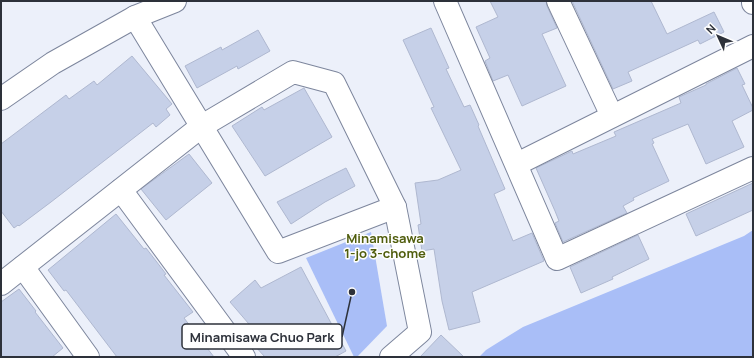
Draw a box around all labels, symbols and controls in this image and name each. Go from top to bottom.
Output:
north arrow [698,16,738,56]
text: N [702,21,719,37]
district label: Minamisawa 1-jo 3-chome [344,229,426,262]
callout: Minamisawa Chuo Park [182,324,342,349]
text: Minamisawa Chuo Park [190,328,335,346]

